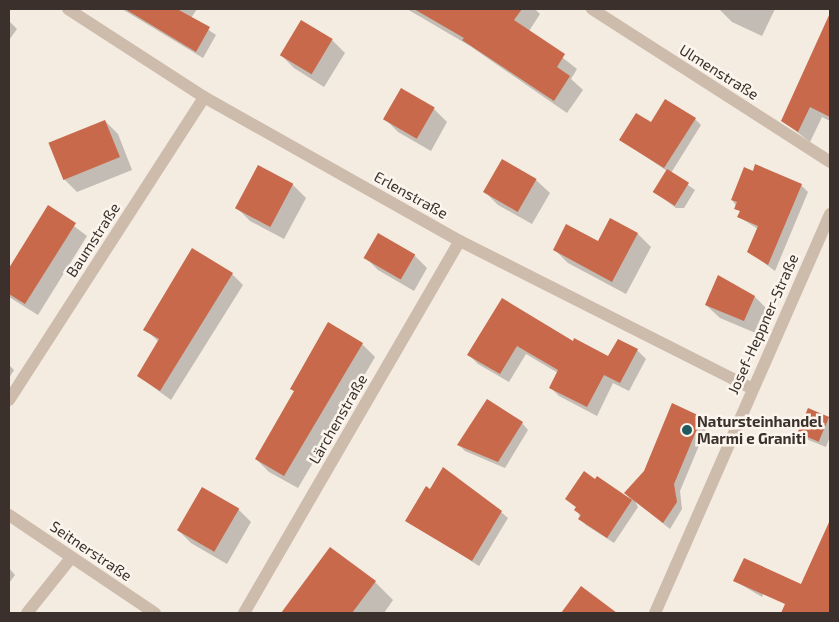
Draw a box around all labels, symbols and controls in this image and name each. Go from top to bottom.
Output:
street label: Ulmenstraße [676,40,762,104]
street label: Erlenstraße [371,167,451,223]
street label: Baumstraße [62,199,124,281]
street label: Josef-Heppner-Straße [724,251,802,397]
street label: Lärchenstraße [305,371,371,467]
place label: Natursteinhandel Marmi e Graniti [697,412,822,447]
marker: Natursteinhandel Marmi e Graniti [681,424,693,436]
street label: Seitnerstraße [47,517,135,585]

